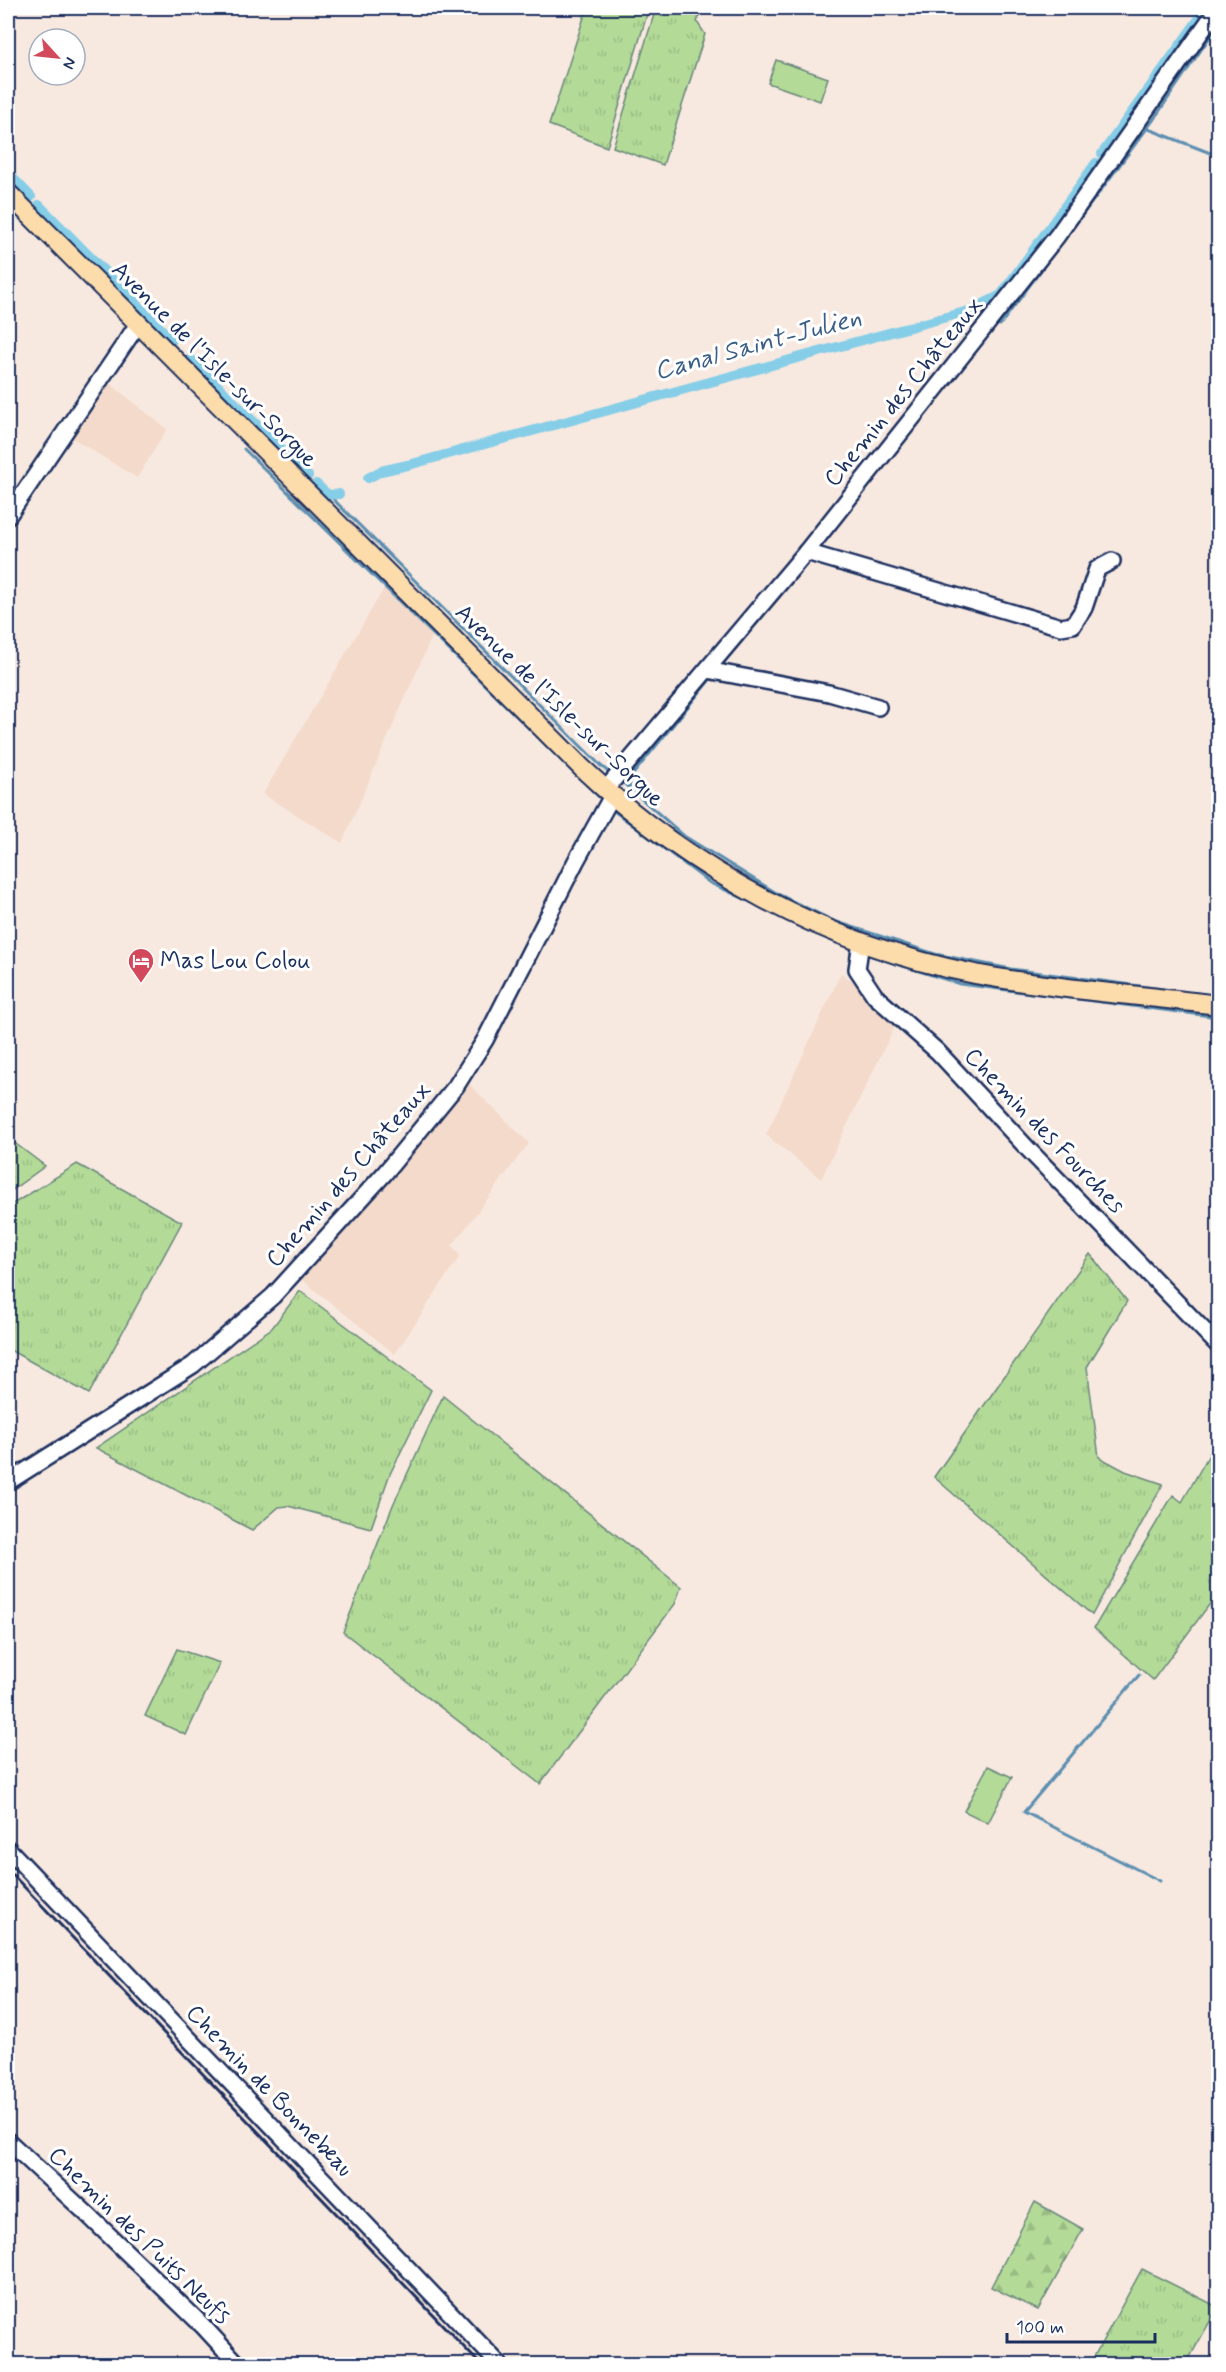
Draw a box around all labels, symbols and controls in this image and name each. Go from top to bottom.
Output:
north arrow [27,27,87,87]
text: N [57,54,81,73]
street label: Avenue de l'Isle-sur-Sorgue [103,255,324,476]
street label: Chemin des Châteaux [818,290,991,494]
water label: Canal Saint-Julien [651,301,865,389]
street label: Avenue de l'Isle-sur-Sorgue [446,598,670,816]
hotel icon: Mas Lou Colou [126,946,156,984]
place label: Mas Lou Colou [160,946,311,977]
street label: Chemin des Fourches [957,1041,1132,1221]
street label: Chemin des Châteaux [260,1075,438,1274]
street label: Chemin de Bonnebeau [179,1998,359,2184]
street label: Chemin des Puits Neufs [41,2141,237,2331]
scale bar [1007,2306,1156,2344]
text: 100 m [1016,2316,1064,2340]

